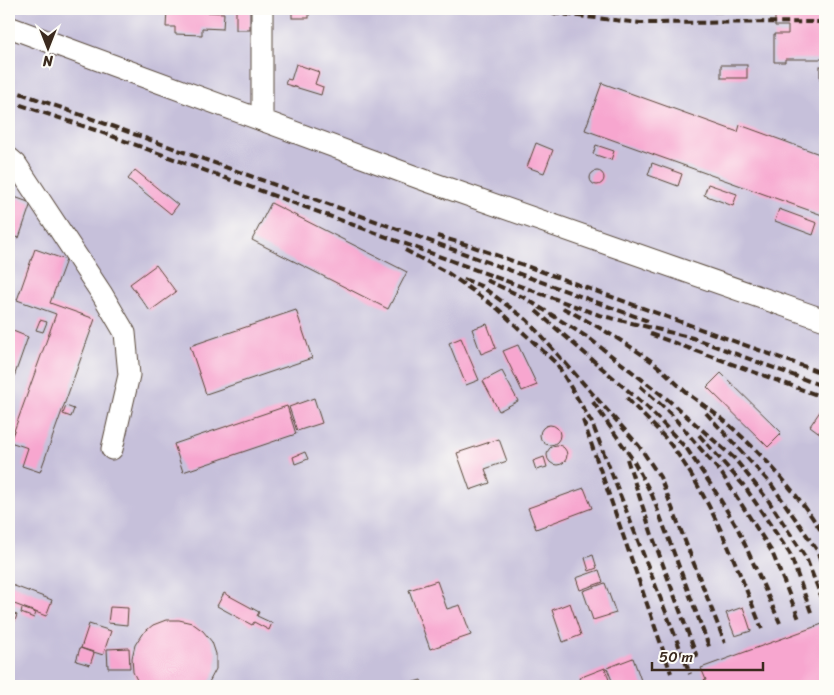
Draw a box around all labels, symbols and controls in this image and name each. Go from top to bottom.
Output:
north arrow [22,22,72,72]
text: N [43,48,54,73]
scale bar [652,640,763,672]
text: 50 m [659,644,694,670]

